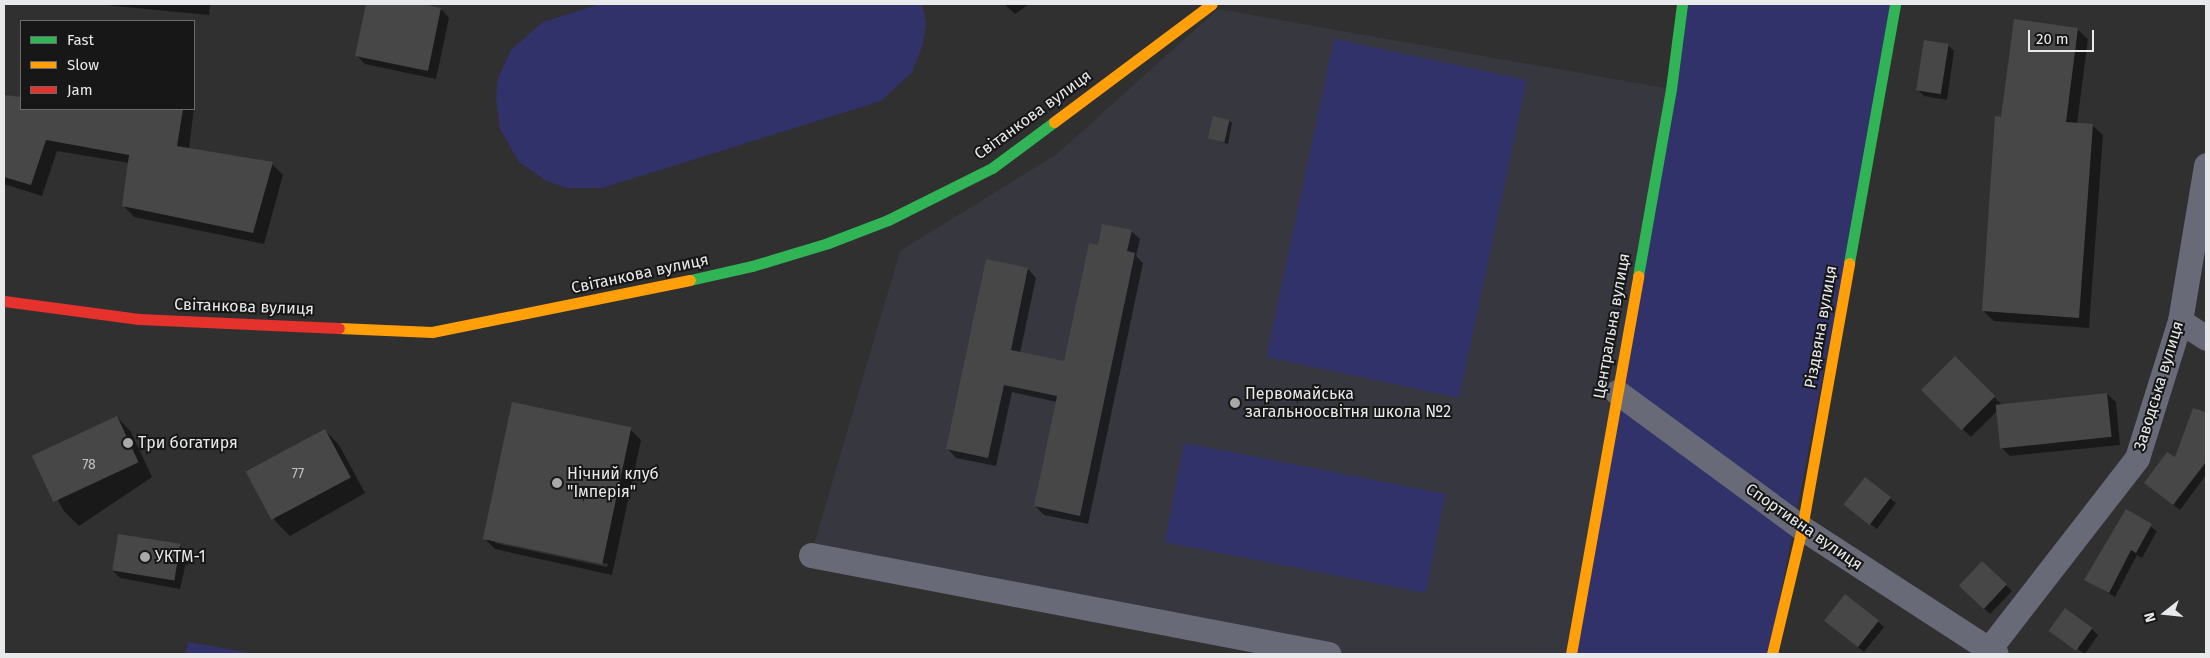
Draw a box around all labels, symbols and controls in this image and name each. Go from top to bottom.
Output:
legend [20,20,195,110]
scale bar [2030,20,2096,52]
text: 20 m [2036,30,2069,48]
text: Fast [67,31,94,49]
text: Slow [67,56,99,74]
street label: Світанкова вулиця [971,66,1095,164]
text: Jam [67,81,93,99]
street label: Світанкова вулиця [570,250,710,298]
street label: Центральна вулиця [1590,252,1634,400]
street label: Різдвяна вулиця [1801,264,1841,390]
street label: Світанкова вулиця [174,295,314,319]
street label: Заводська вулиця [2130,319,2188,453]
place label: Первомайська загальноосвітня школа №2 [1245,384,1451,422]
marker: Первомайська загальноосвітня школа №2 [1229,397,1241,409]
place label: Три богатиря [138,433,238,453]
marker: Три богатиря [122,437,134,449]
house number: 78 [82,457,96,473]
place label: Нічний клуб "Імперія" [567,464,659,502]
house number: 77 [292,466,304,482]
marker: Нічний клуб "Імперія" [551,477,563,489]
street label: Спортивна вулиця [1742,479,1866,575]
place label: УКТМ-1 [155,547,206,567]
marker: УКТМ-1 [139,551,151,563]
north arrow [2140,588,2190,638]
text: N [2141,610,2160,624]

